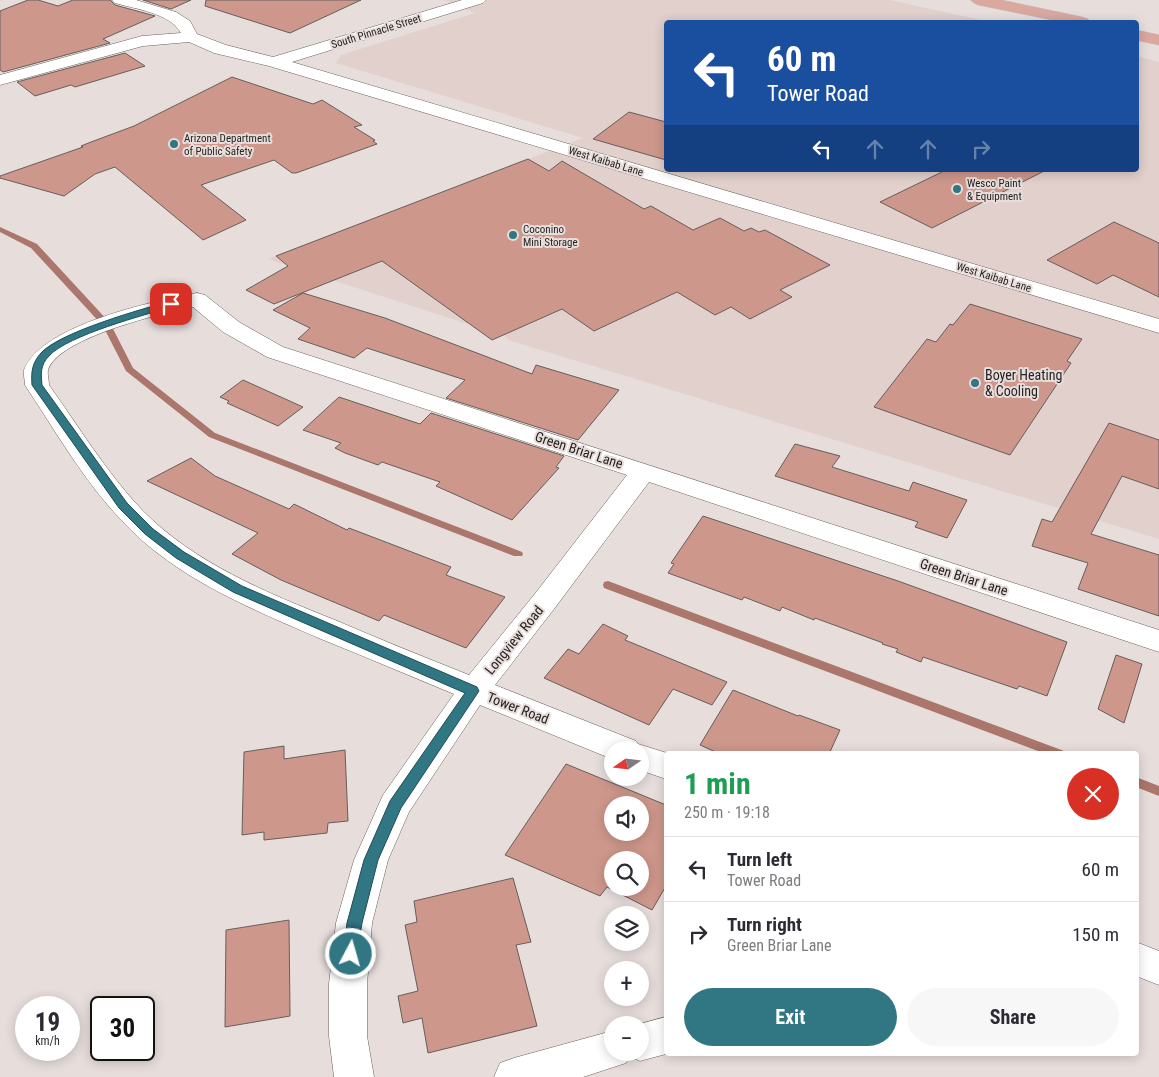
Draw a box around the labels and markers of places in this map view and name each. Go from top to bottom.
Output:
place label: Arizona Department of Public Safety [184,132,271,158]
marker: Arizona Department of Public Safety [168,138,180,150]
place label: Wesco Paint & Equipment [967,177,1022,203]
marker: Wesco Paint & Equipment [951,183,963,195]
place label: Coconino Mini Storage [523,223,578,249]
marker: Coconino Mini Storage [507,229,519,241]
pin [150,283,192,325]
place label: Boyer Heating & Cooling [985,367,1062,399]
marker: Boyer Heating & Cooling [969,377,981,389]

